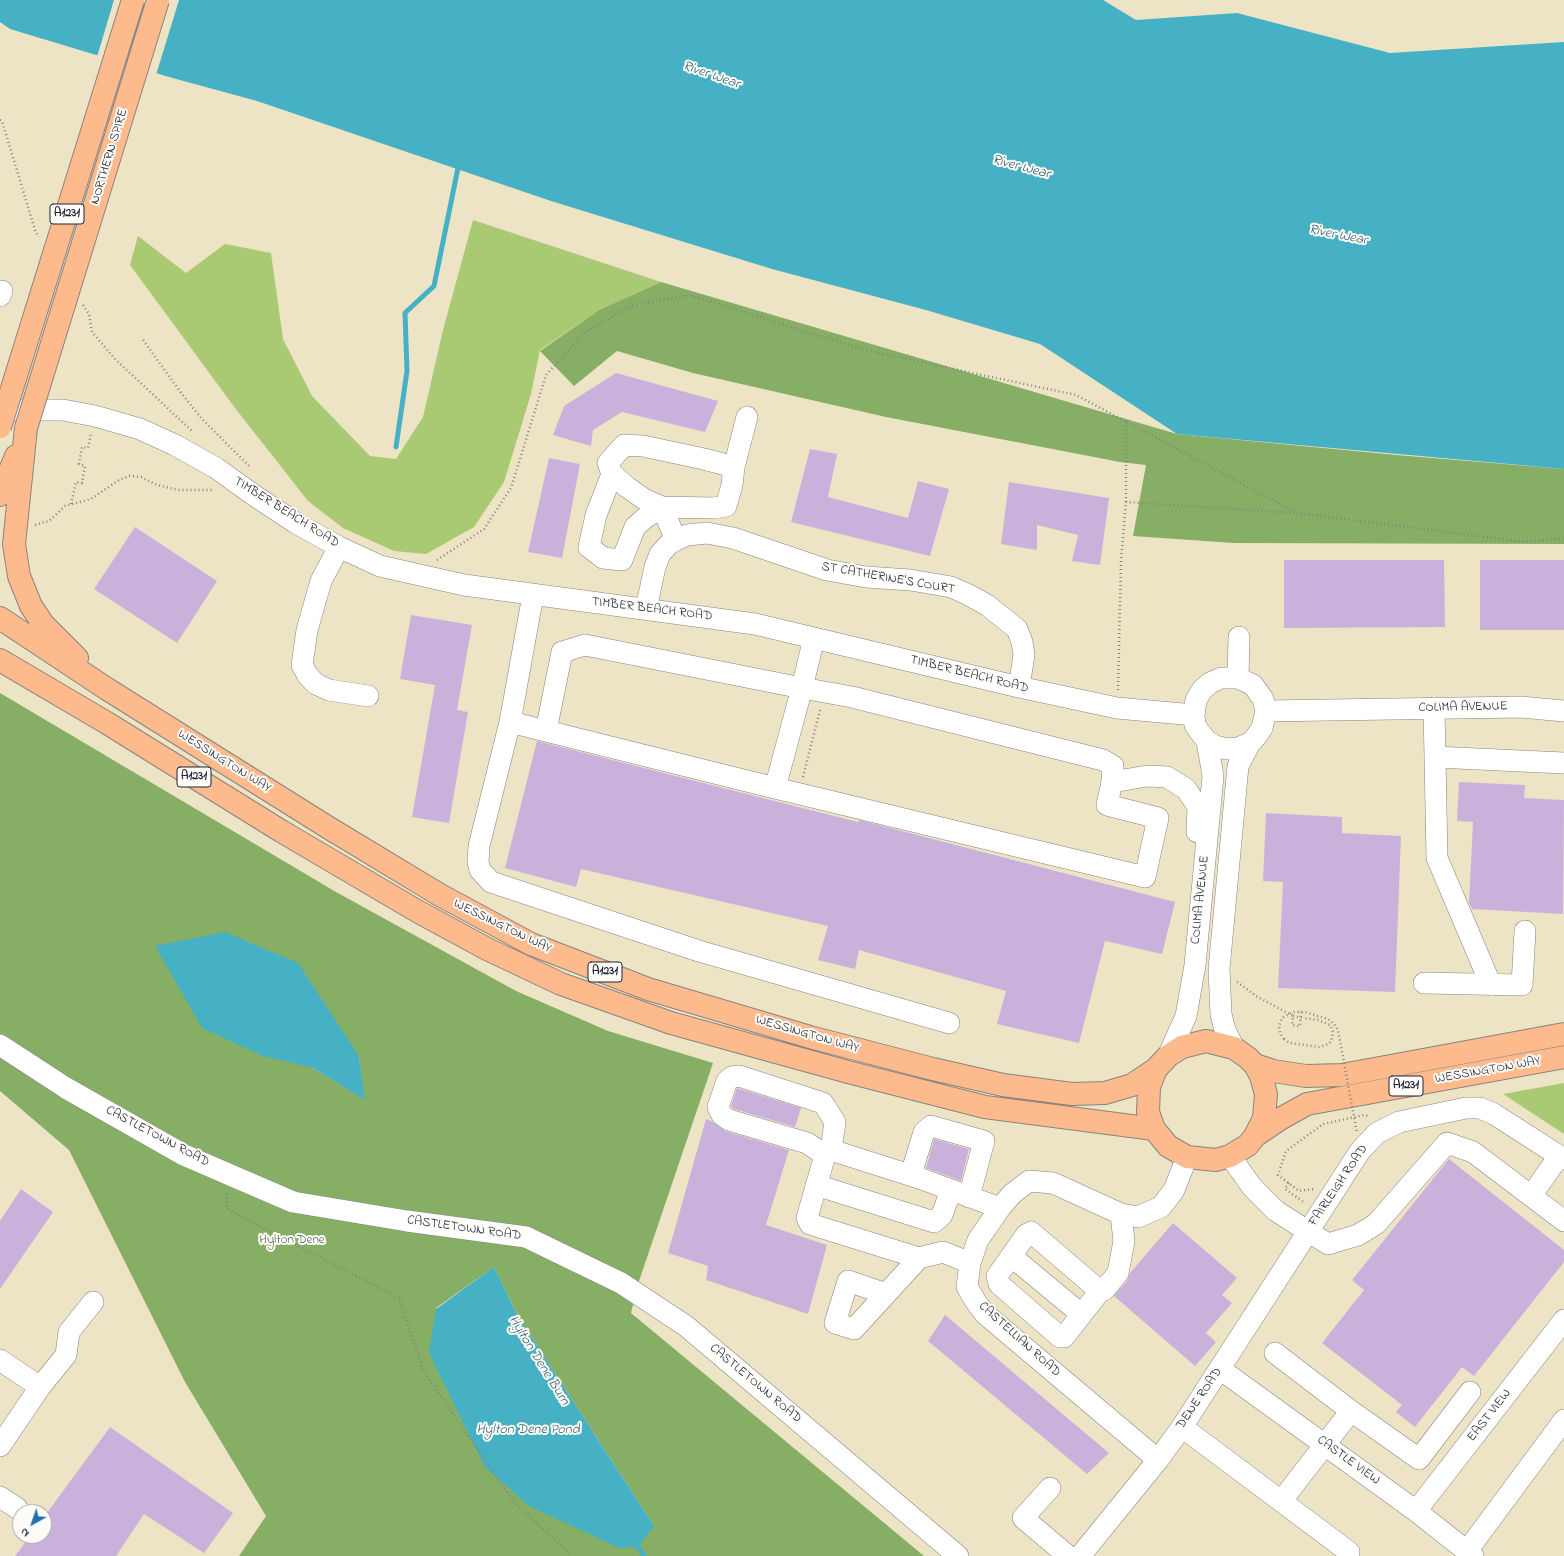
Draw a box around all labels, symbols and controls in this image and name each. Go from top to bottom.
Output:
water label: River Wear [680,58,742,94]
street label: NORTHERN SPIRE [88,107,132,207]
water label: River Wear [990,152,1052,184]
road number: A1231 [50,204,84,224]
water label: River Wear [1307,222,1369,250]
street label: TIMBER BEACH ROAD [230,474,342,552]
street label: ST CATHERINE'S COURT [820,560,956,598]
street label: TIMBER BEACH ROAD [591,595,713,625]
street label: TIMBER BEACH ROAD [908,653,1030,697]
street label: COLIMA AVENUE [1418,699,1508,717]
street label: WESSINGTON WAY [175,727,273,797]
road number: A1231 [177,767,211,787]
street label: COLIMA AVENUE [1189,855,1213,945]
street label: WESSINGTON WAY [451,897,553,957]
road number: A1231 [588,962,622,982]
street label: WESSINGTON WAY [754,1013,860,1057]
street label: WESSINGTON WAY [1434,1054,1542,1088]
road number: A1231 [1389,1076,1423,1096]
street label: CASTLETOWN ROAD [103,1103,211,1171]
street label: FAIRLEIGH ROAD [1306,1142,1372,1230]
street label: CASTLETOWN ROAD [406,1213,522,1245]
park label: Hylton Dene [259,1233,325,1249]
street label: CASTELLIAN ROAD [975,1299,1063,1381]
water label: Hylton Dene Burn [504,1313,572,1409]
street label: CASTLETOWN ROAD [706,1341,804,1427]
street label: DENE ROAD [1174,1365,1226,1433]
street label: EAST VIEW [1465,1387,1515,1445]
water label: Hylton Dene Pond [476,1423,580,1439]
street label: CASTLE VIEW [1313,1433,1383,1489]
north arrow [12,1504,52,1544]
text: N [17,1524,33,1541]

